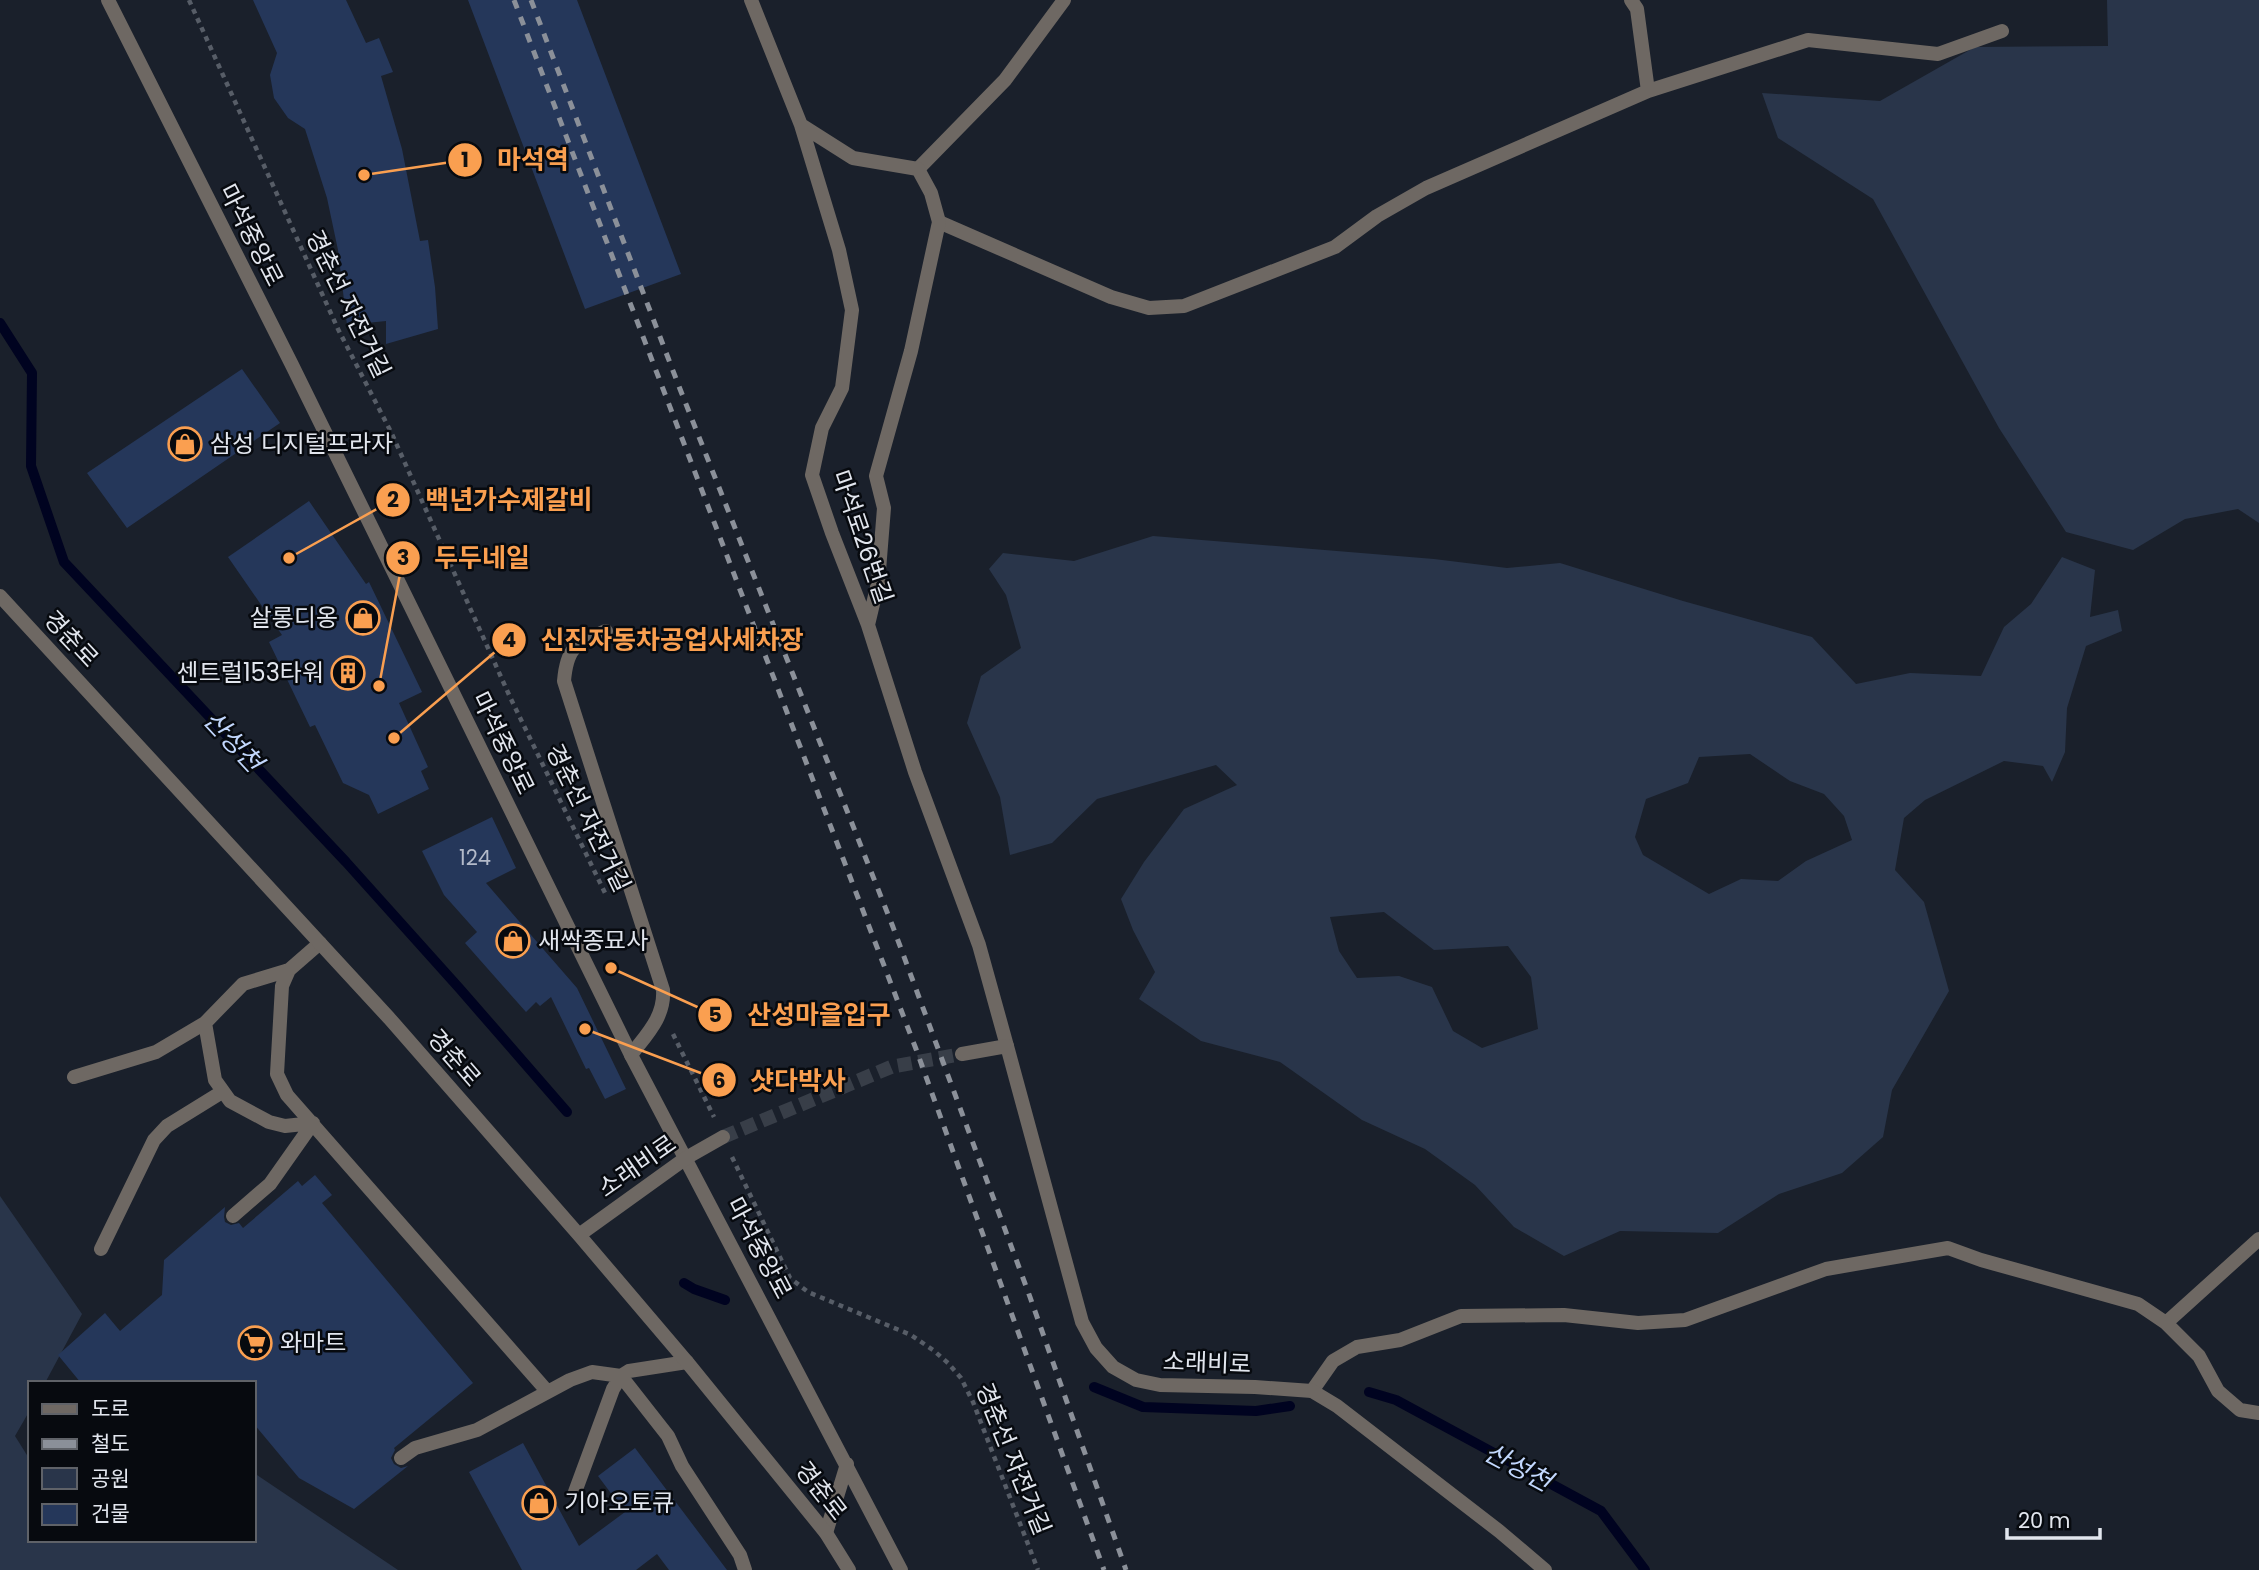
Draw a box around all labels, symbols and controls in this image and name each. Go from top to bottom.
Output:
callout: 마석역 [448,136,582,183]
text: 마석역 [497,142,569,178]
text: 1 [461,145,469,174]
street label: 마석중앙로 [212,178,291,291]
street label: 경춘선 자전거길 [298,224,399,383]
shop icon: 삼성 디지털프라자 [166,425,204,463]
place label: 삼성 디지털프라자 [210,427,393,460]
street label: 마석로26번길 [824,466,901,608]
callout: 백년가수제갈비 [376,477,606,524]
text: 백년가수제갈비 [425,482,593,518]
text: 2 [387,485,399,514]
callout: 두두네일 [385,535,544,582]
text: 두두네일 [434,540,530,576]
text: 3 [397,543,409,572]
shop icon: 살롱디옹 [344,599,382,637]
place label: 살롱디옹 [250,601,338,634]
street label: 경춘로 [37,603,106,674]
callout: 신진자동차공업사세차장 [492,617,818,664]
text: 신진자동차공업사세차장 [540,622,804,658]
text: 4 [502,625,516,654]
building icon: 센트럴153타워 [329,654,367,692]
place label: 센트럴153타워 [177,656,324,689]
street label: 마석중앙로 [464,686,542,800]
water label: 산성천 [195,702,273,782]
street label: 경춘선 자전거길 [538,738,639,897]
house number: 124 [459,843,491,872]
shop icon: 새싹종묘사 [494,922,532,960]
place label: 새싹종묘사 [538,924,648,957]
callout: 산성마을입구 [698,992,904,1039]
text: 산성마을입구 [747,997,891,1033]
text: 5 [708,1000,722,1029]
street label: 경춘로 [420,1022,489,1093]
callout: 샷다박사 [701,1057,860,1104]
text: 샷다박사 [750,1063,846,1099]
text: 6 [712,1066,726,1095]
street label: 소래비로 [591,1127,682,1204]
street label: 마석중앙로 [719,1191,800,1304]
supermarket icon: 와마트 [236,1324,274,1362]
place label: 와마트 [280,1326,346,1359]
street label: 소래비로 [1162,1344,1252,1381]
street label: 경춘선 자전거길 [968,1378,1059,1540]
legend [28,1381,256,1542]
text: 도로 [91,1394,130,1423]
text: 철도 [91,1429,130,1458]
water label: 산성천 [1478,1434,1561,1501]
street label: 경춘로 [788,1454,855,1527]
text: 공원 [91,1464,130,1493]
shop icon: 기아오토큐 [520,1484,558,1522]
place label: 기아오토큐 [564,1486,674,1519]
scale bar [2007,1496,2100,1540]
text: 건물 [91,1499,130,1528]
text: 20 m [2018,1506,2071,1535]

